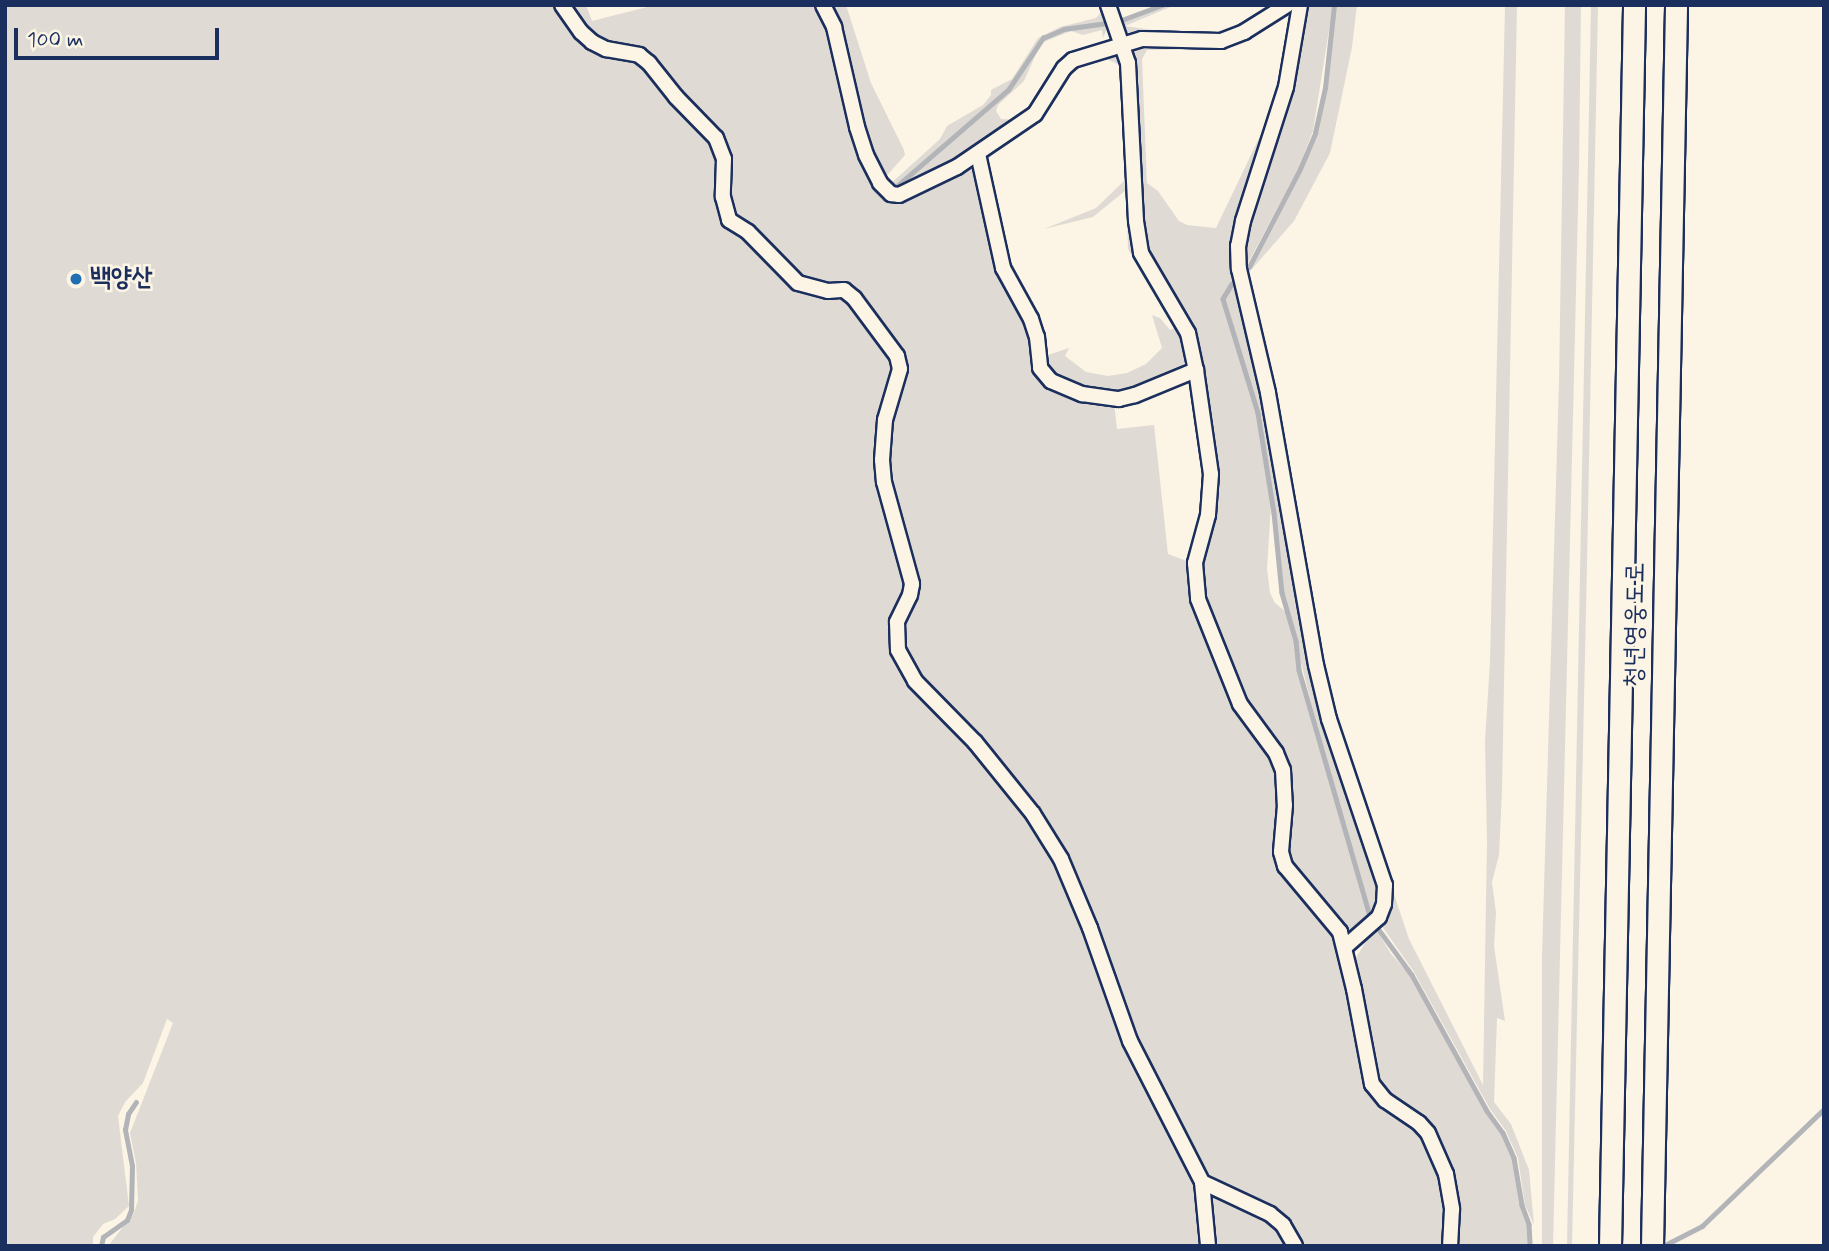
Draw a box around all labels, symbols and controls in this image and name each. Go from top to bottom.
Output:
scale bar [18,14,222,58]
text: 100 m [27,26,83,54]
place label: 백양산 [90,263,153,295]
marker: 백양산 [68,271,84,287]
street label: 청년영웅도로 [1619,562,1653,688]

